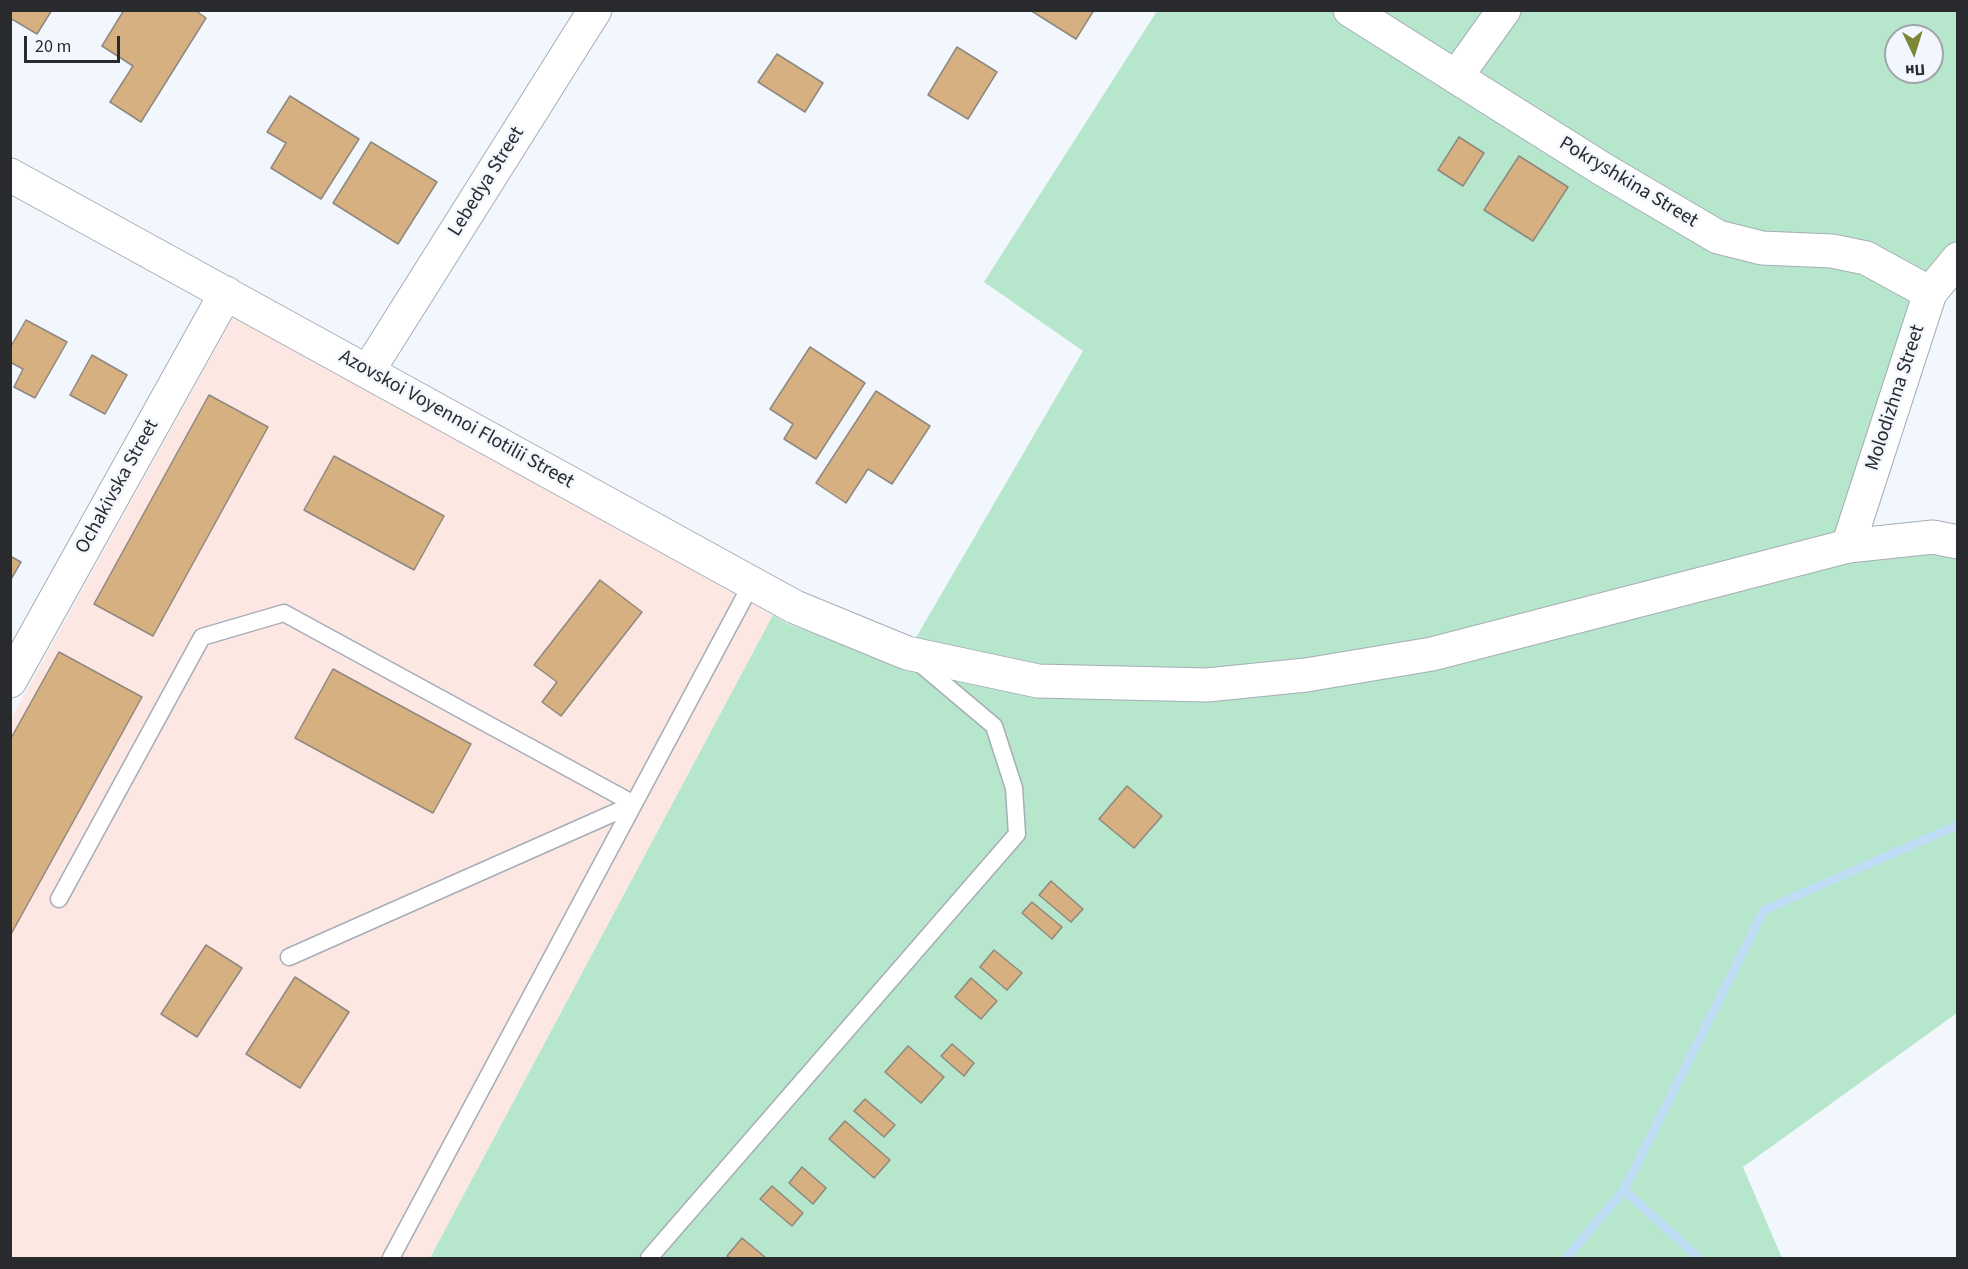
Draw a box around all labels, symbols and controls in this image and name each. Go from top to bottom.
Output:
scale bar [27,24,123,62]
north arrow [1884,24,1944,84]
text: 20 m [35,34,71,59]
text: Пн [1904,58,1926,82]
street label: Lebedya Street [444,123,530,241]
street label: Pokryshkina Street [1554,132,1702,234]
street label: Molodizhna Street [1861,322,1931,474]
street label: Azovskoi Voyennoi Flotilii Street [334,345,578,495]
street label: Ochakivska Street [71,416,165,558]

